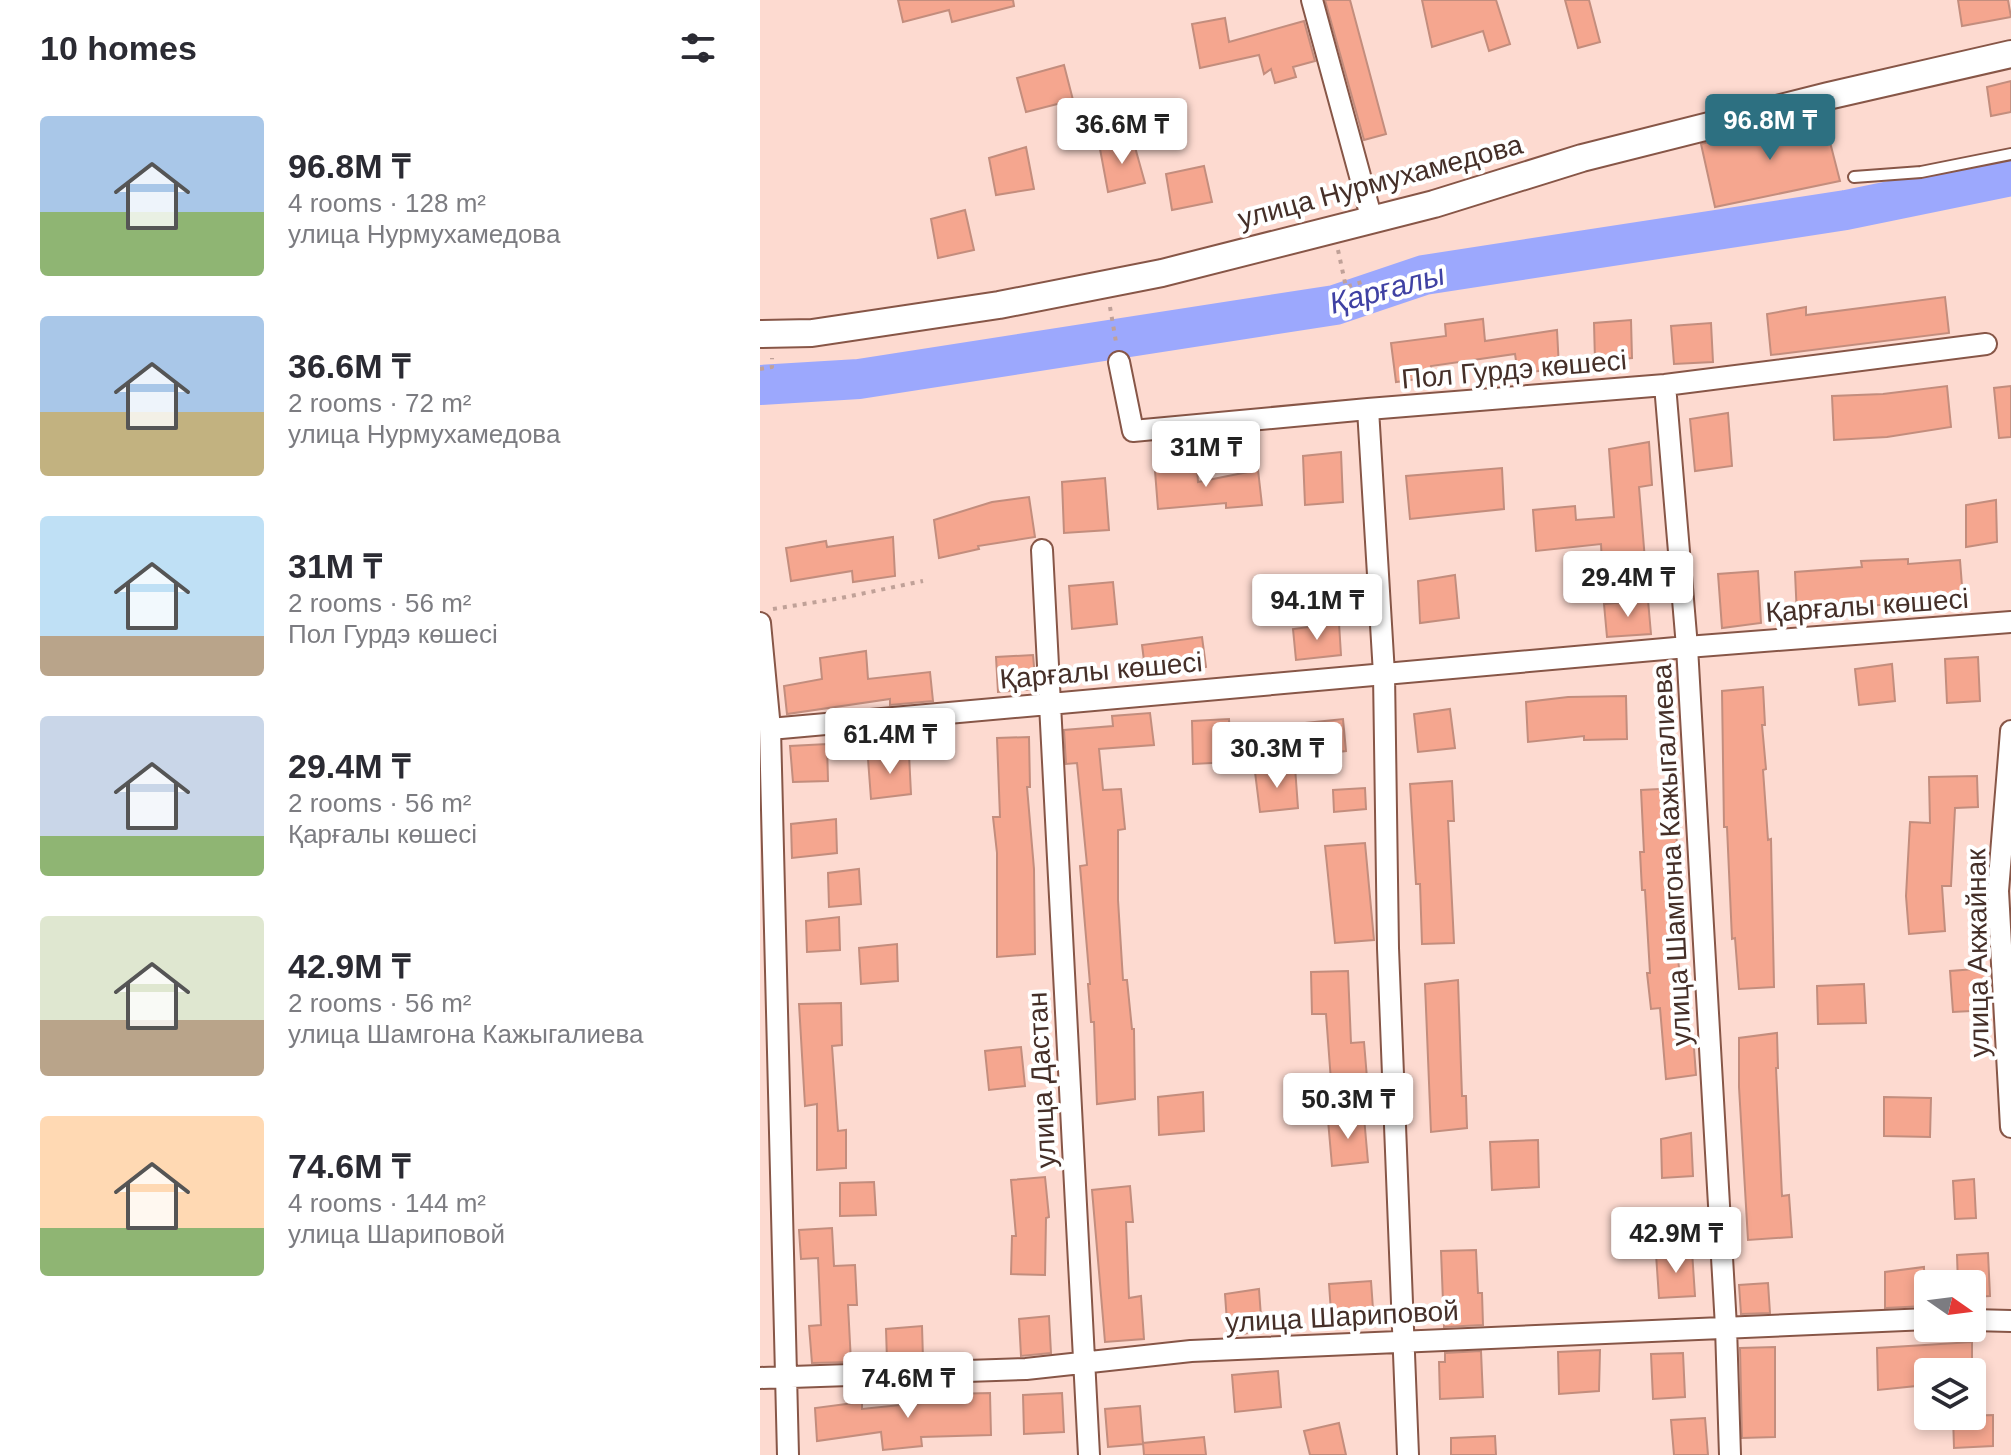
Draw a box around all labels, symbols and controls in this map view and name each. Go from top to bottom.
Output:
icon: filters [676,26,720,70]
text: 10 homes [40,29,197,67]
pin: 96.8M ₸ [1696,94,1844,162]
pin: 36.6M ₸ [1048,98,1196,166]
text: 96.8M ₸ [1723,105,1817,135]
text: 36.6M ₸ [1075,109,1169,139]
street label: улица Нурмухамедова [1234,128,1526,234]
text: 96.8M ₸ [288,147,411,185]
icon: home [104,148,200,244]
text: 4 rooms · 128 m² [288,188,486,218]
text: улица Нурмухамедова [288,219,560,249]
water label: Қарғалы [1326,257,1448,320]
street label: Пол Гурдэ көшесі [1400,344,1628,395]
text: 36.6M ₸ [288,347,411,385]
icon: home [104,348,200,444]
text: 2 rooms · 72 m² [288,388,472,418]
text: улица Нурмухамедова [288,419,560,449]
pin: 31M ₸ [1150,421,1262,489]
text: 31M ₸ [1170,432,1242,462]
text: 31M ₸ [288,547,382,585]
icon: home [104,548,200,644]
pin: 29.4M ₸ [1554,551,1702,619]
text: 29.4M ₸ [1581,562,1675,592]
pin: 94.1M ₸ [1243,574,1391,642]
street label: Қарғалы көшесі [1764,583,1970,628]
text: 94.1M ₸ [1270,585,1364,615]
text: 2 rooms · 56 m² [288,588,472,618]
text: Пол Гурдэ көшесі [288,619,498,649]
street label: Қарғалы көшесі [998,646,1204,695]
street label: улица Шамгона Кажыгалиева [1646,663,1697,1047]
pin: 61.4M ₸ [816,708,964,776]
text: 61.4M ₸ [843,719,937,749]
pin: 30.3M ₸ [1203,722,1351,790]
text: 30.3M ₸ [1230,733,1324,763]
text: 29.4M ₸ [288,747,411,785]
icon: home [104,748,200,844]
text: 2 rooms · 56 m² [288,788,472,818]
text: Қарғалы көшесі [288,819,477,849]
street label: улица Акжайнак [1960,848,1995,1058]
text: 42.9M ₸ [288,947,411,985]
icon: home [104,948,200,1044]
text: 2 rooms · 56 m² [288,988,472,1018]
street label: улица Дастан [1021,991,1062,1169]
text: улица Шамгона Кажыгалиева [288,1019,643,1049]
pin: 50.3M ₸ [1274,1073,1422,1141]
text: 50.3M ₸ [1301,1084,1395,1114]
text: 74.6M ₸ [288,1147,411,1185]
icon: home [104,1148,200,1244]
text: 4 rooms · 144 m² [288,1188,486,1218]
pin: 42.9M ₸ [1602,1207,1750,1275]
text: 42.9M ₸ [1629,1218,1723,1248]
text: улица Шариповой [288,1219,505,1249]
north arrow [1914,1270,1986,1342]
map controls [1914,1270,1986,1430]
street label: улица Шариповой [1225,1295,1460,1338]
pin: 74.6M ₸ [834,1352,982,1420]
button: layers [1914,1358,1986,1430]
text: 74.6M ₸ [861,1363,955,1393]

